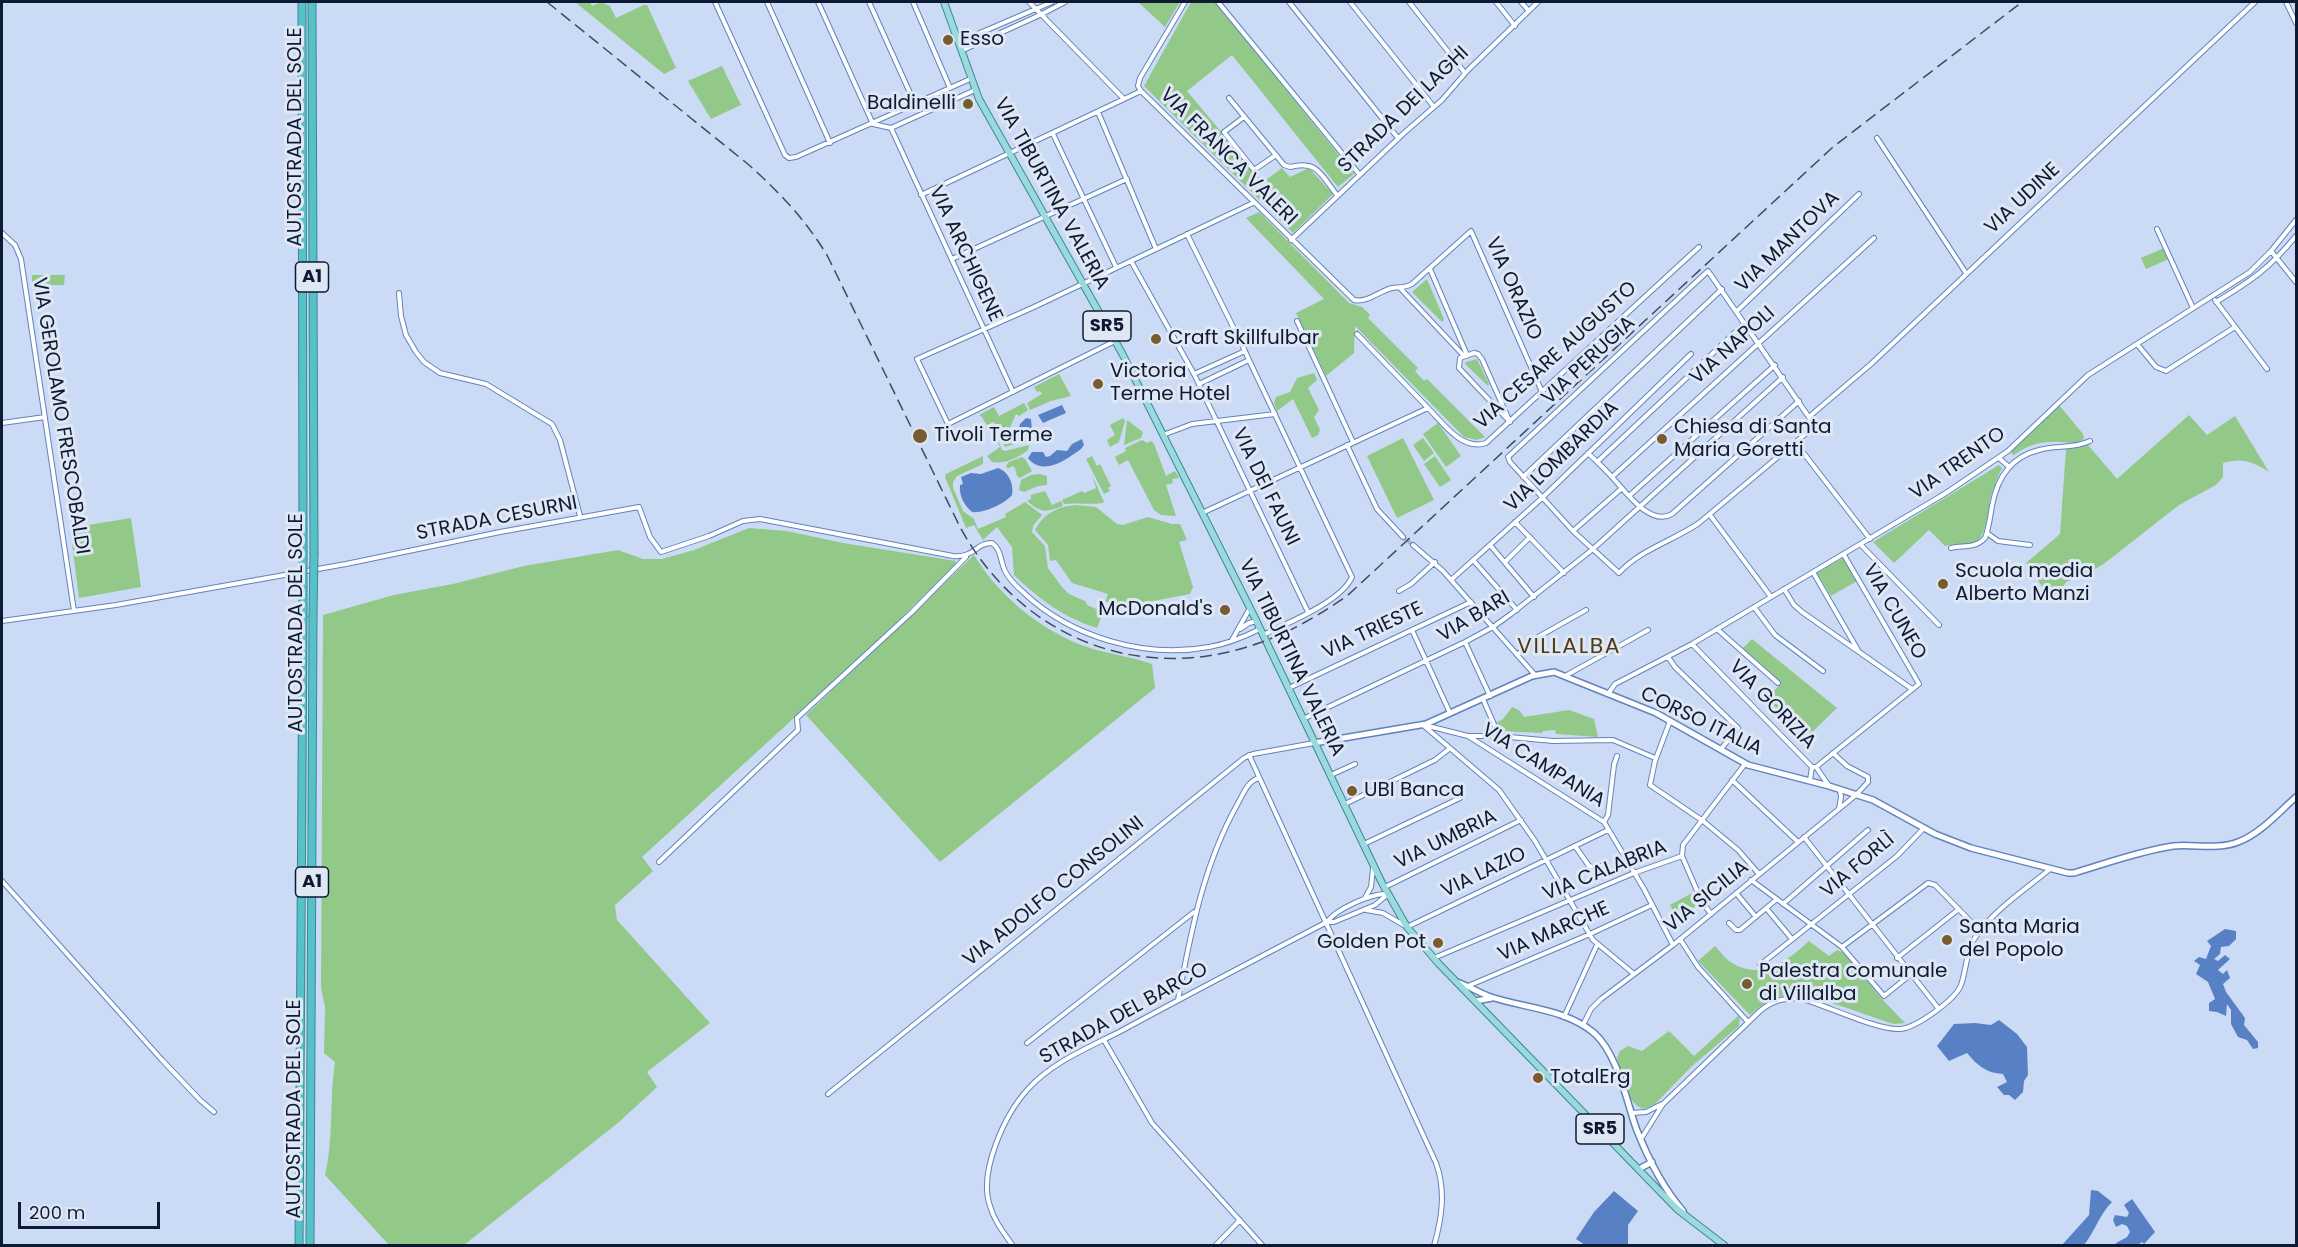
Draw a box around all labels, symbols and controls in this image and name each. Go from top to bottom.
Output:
street label: AUTOSTRADA DEL SOLE [284,27,308,247]
place label: Esso [960,28,1004,52]
marker: Esso [941,33,955,47]
street label: STRADA DEI LAGHI [1334,42,1474,178]
street label: VIA FRANCA VALERI [1154,83,1302,231]
place label: Baldinelli [867,92,956,116]
street label: VIA TIBURTINA VALERIA [988,94,1114,294]
marker: Baldinelli [961,97,975,111]
street label: VIA UDINE [1980,158,2066,240]
street label: VIA ARCHIGENE [923,182,1007,326]
street label: VIA MANTOVA [1731,186,1845,298]
street label: VIA ORAZIO [1480,234,1546,344]
road number: A1 [296,262,328,292]
street label: VIA GEROLAMO FRESCOBALDI [26,276,94,556]
street label: VIA CESARE AUGUSTO [1470,277,1642,435]
street label: VIA NAPOLI [1686,302,1780,390]
road number: SR5 [1083,311,1131,341]
street label: VIA PERUGIA [1537,312,1641,410]
place label: Craft Skillfulbar [1168,327,1319,351]
marker: Craft Skillfulbar [1149,332,1163,346]
place label: Victoria Terme Hotel [1110,360,1230,407]
marker: Victoria Terme Hotel [1091,377,1105,391]
street label: VIA LOMBARDIA [1500,397,1624,517]
place label: Chiesa di Santa Maria Goretti [1674,416,1831,463]
street label: VIA TRENTO [1906,422,2010,506]
place label: Tivoli Terme [934,424,1053,448]
street label: VIA DEI FAUNI [1226,424,1304,550]
marker: Tivoli Terme [911,427,929,445]
marker: Chiesa di Santa Maria Goretti [1655,432,1669,446]
street label: STRADA CESURNI [415,492,579,546]
street label: AUTOSTRADA DEL SOLE [285,513,309,733]
street label: VIA TIBURTINA VALERIA [1233,556,1349,760]
street label: VIA CUNEO [1857,560,1931,664]
place label: Scuola media Alberto Manzi [1955,560,2093,607]
marker: Scuola media Alberto Manzi [1936,577,1950,591]
street label: VIA BARI [1433,586,1515,648]
street label: VIA TRIESTE [1319,597,1427,665]
place label: McDonald's [1098,598,1213,622]
marker: McDonald's [1218,603,1232,617]
district label: VILLALBA [1517,634,1621,660]
street label: VIA GORIZIA [1723,655,1821,755]
street label: CORSO ITALIA [1636,682,1766,762]
street label: VIA CAMPANIA [1477,718,1609,814]
place label: UBI Banca [1364,779,1464,803]
marker: UBI Banca [1345,784,1359,798]
street label: VIA UMBRIA [1391,805,1501,875]
street label: VIA ADOLFO CONSOLINI [959,812,1149,972]
street label: VIA FORLÌ [1816,828,1900,904]
street label: VIA CALABRIA [1540,835,1670,907]
street label: VIA LAZIO [1438,842,1530,904]
street label: VIA SICILIA [1660,856,1754,938]
road number: A1 [296,867,328,897]
street label: VIA MARCHE [1494,897,1614,967]
place label: Santa Maria del Popolo [1959,916,2080,963]
place label: Golden Pot [1317,931,1426,955]
marker: Santa Maria del Popolo [1940,933,1954,947]
marker: Golden Pot [1431,936,1445,950]
street label: STRADA DEL BARCO [1036,958,1212,1070]
place label: Palestra comunale di Villalba [1759,960,1947,1007]
marker: Palestra comunale di Villalba [1740,977,1754,991]
street label: AUTOSTRADA DEL SOLE [283,999,307,1219]
place label: TotalErg [1550,1066,1631,1090]
marker: TotalErg [1531,1071,1545,1085]
road number: SR5 [1576,1114,1624,1144]
scale bar [21,1190,164,1228]
text: 200 m [29,1200,85,1225]

